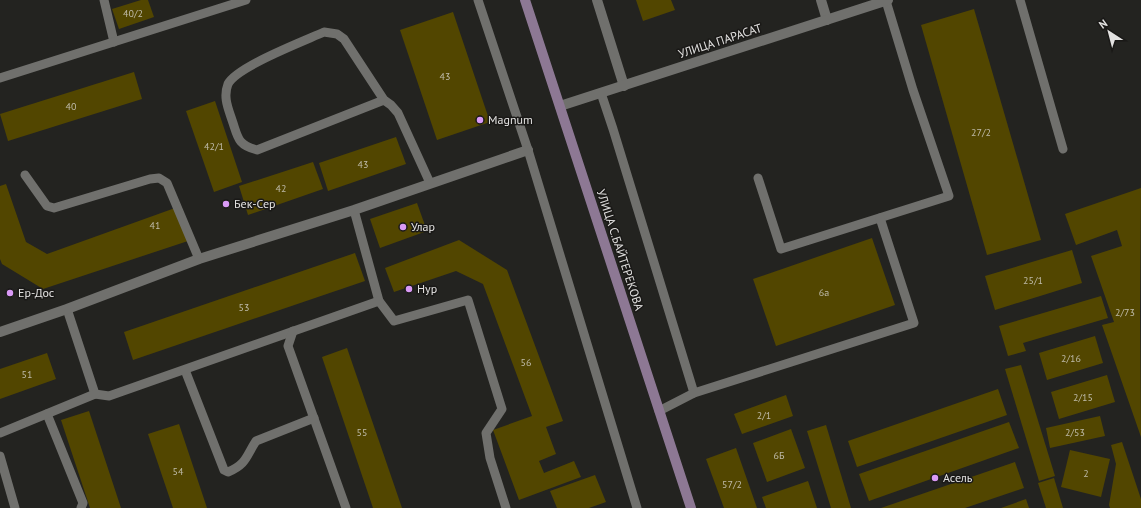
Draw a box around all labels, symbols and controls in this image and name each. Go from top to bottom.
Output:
house number: 40/2 [123,7,143,20]
north arrow [1089,12,1129,52]
text: N [1096,16,1110,32]
street label: УЛИЦА ПАРАСАТ [676,20,764,61]
house number: 43 [440,70,450,83]
house number: 40 [66,100,77,113]
place label: Magnum [488,112,533,127]
marker: Magnum [475,115,485,125]
house number: 27/2 [971,126,991,139]
house number: 42/1 [204,140,224,153]
house number: 43 [358,158,368,171]
house number: 42 [276,182,286,195]
street label: УЛИЦА С.БАЙТЕРЕКОВА [594,187,647,312]
place label: Бек-Сер [234,196,276,211]
marker: Бек-Сер [221,199,231,209]
house number: 41 [150,219,160,232]
place label: Улар [411,219,435,234]
marker: Улар [398,222,408,232]
house number: 25/1 [1023,274,1043,287]
place label: Нур [417,281,437,296]
marker: Нур [404,284,414,294]
place label: Ер-Дос [18,285,55,300]
house number: 6а [819,286,829,299]
marker: Ер-Дос [5,288,15,298]
house number: 53 [239,301,249,314]
house number: 2/73 [1115,306,1135,319]
house number: 2/16 [1061,352,1081,365]
house number: 56 [521,356,531,369]
house number: 51 [22,368,32,381]
house number: 2/15 [1073,391,1093,404]
house number: 2/1 [757,409,771,422]
house number: 55 [357,426,367,439]
house number: 2/53 [1065,426,1085,439]
house number: 6Б [774,449,785,462]
house number: 54 [173,465,184,478]
house number: 2 [1083,467,1089,480]
place label: Асель [943,470,973,485]
marker: Асель [930,473,940,483]
house number: 57/2 [722,478,742,491]

